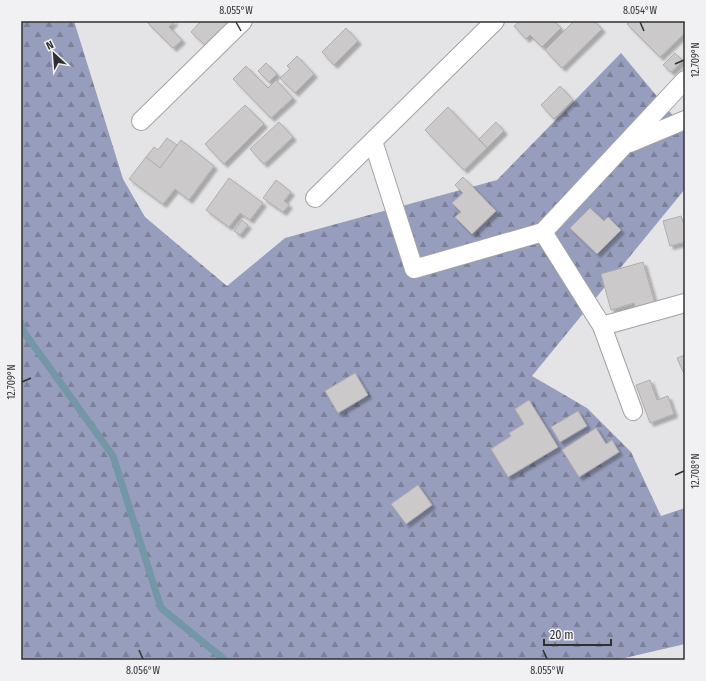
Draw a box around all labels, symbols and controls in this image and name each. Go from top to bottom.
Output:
text: 8.055°W [219,5,253,17]
text: 8.054°W [623,5,657,17]
north arrow [34,34,74,74]
text: N [44,38,56,53]
text: 12.709°N [690,42,702,78]
text: 12.709°N [6,364,18,400]
text: 12.708°N [690,453,702,489]
scale bar [544,621,611,647]
text: 20 m [550,628,574,642]
text: 8.056°W [126,665,160,677]
text: 8.055°W [530,665,564,677]

